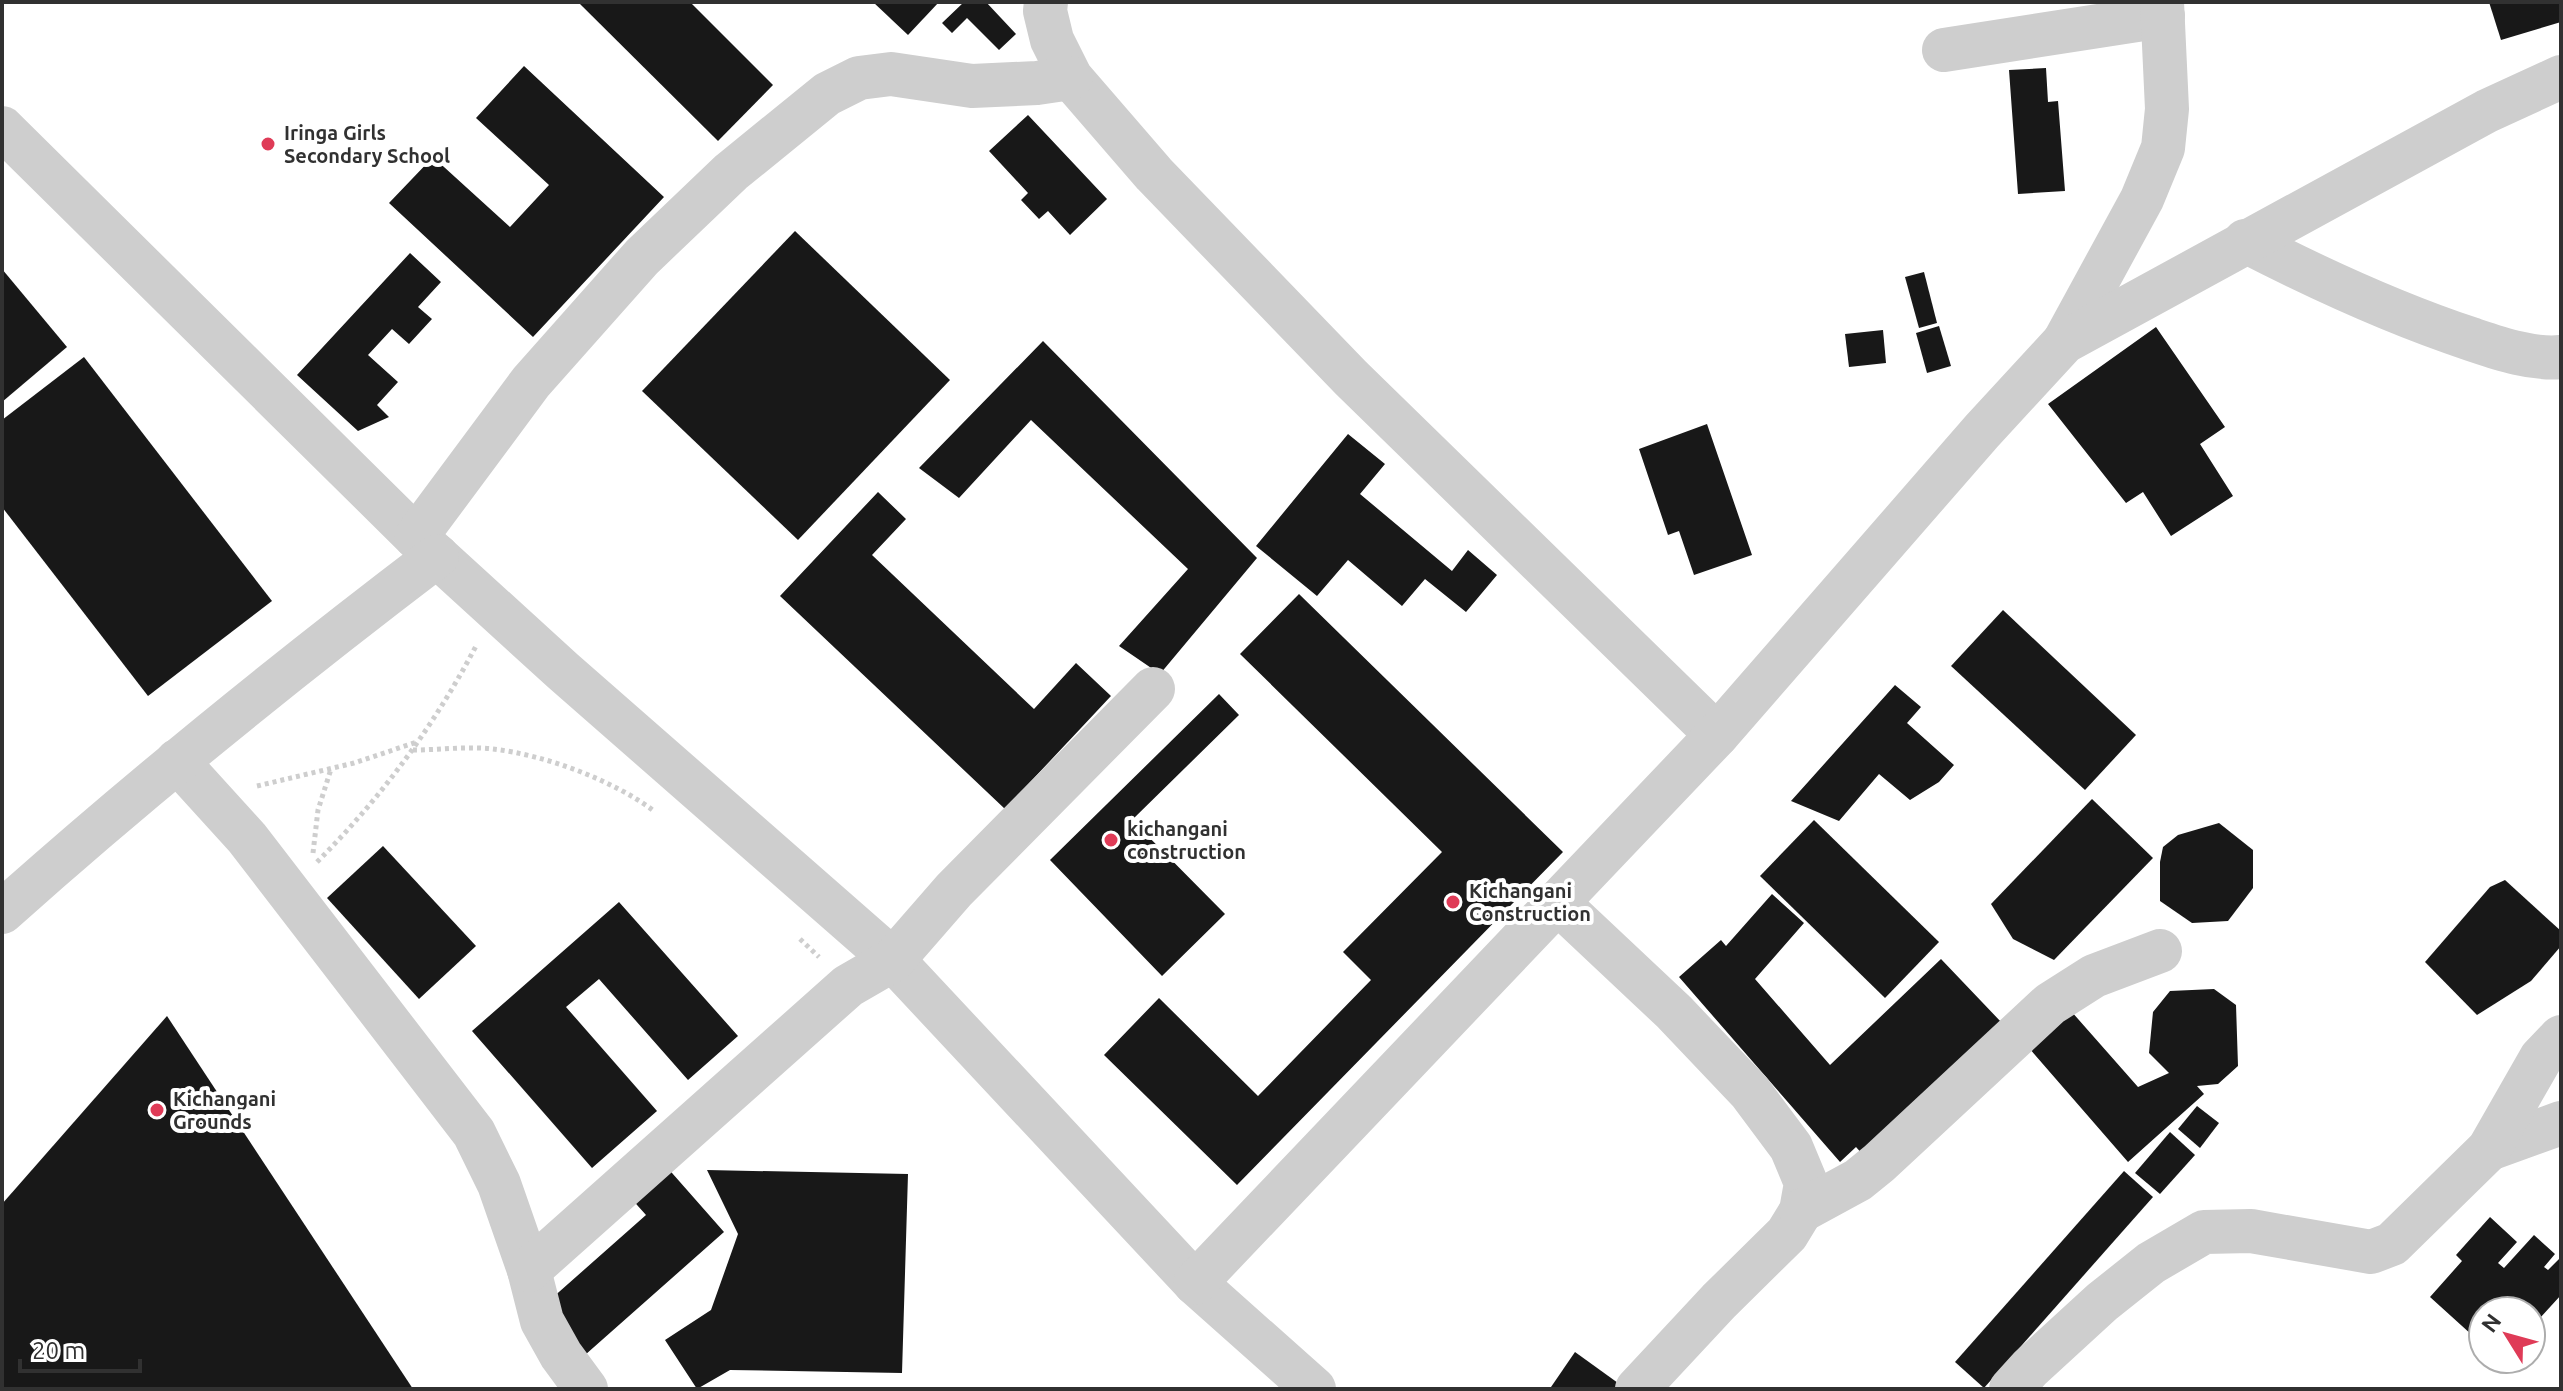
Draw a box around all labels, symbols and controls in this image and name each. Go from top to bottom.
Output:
place label: Iringa Girls Secondary School [284,121,450,167]
marker: Iringa Girls Secondary School [259,135,277,153]
place label: kichangani construction [1127,817,1246,863]
marker: kichangani construction [1102,831,1120,849]
place label: Kichangani Construction [1469,879,1591,925]
marker: Kichangani Construction [1444,893,1462,911]
place label: Kichangani Grounds [173,1087,276,1133]
marker: Kichangani Grounds [148,1101,166,1119]
north arrow [2467,1295,2547,1375]
text: N [2476,1309,2506,1337]
scale bar [20,1323,140,1373]
text: 20 m [32,1337,85,1364]

